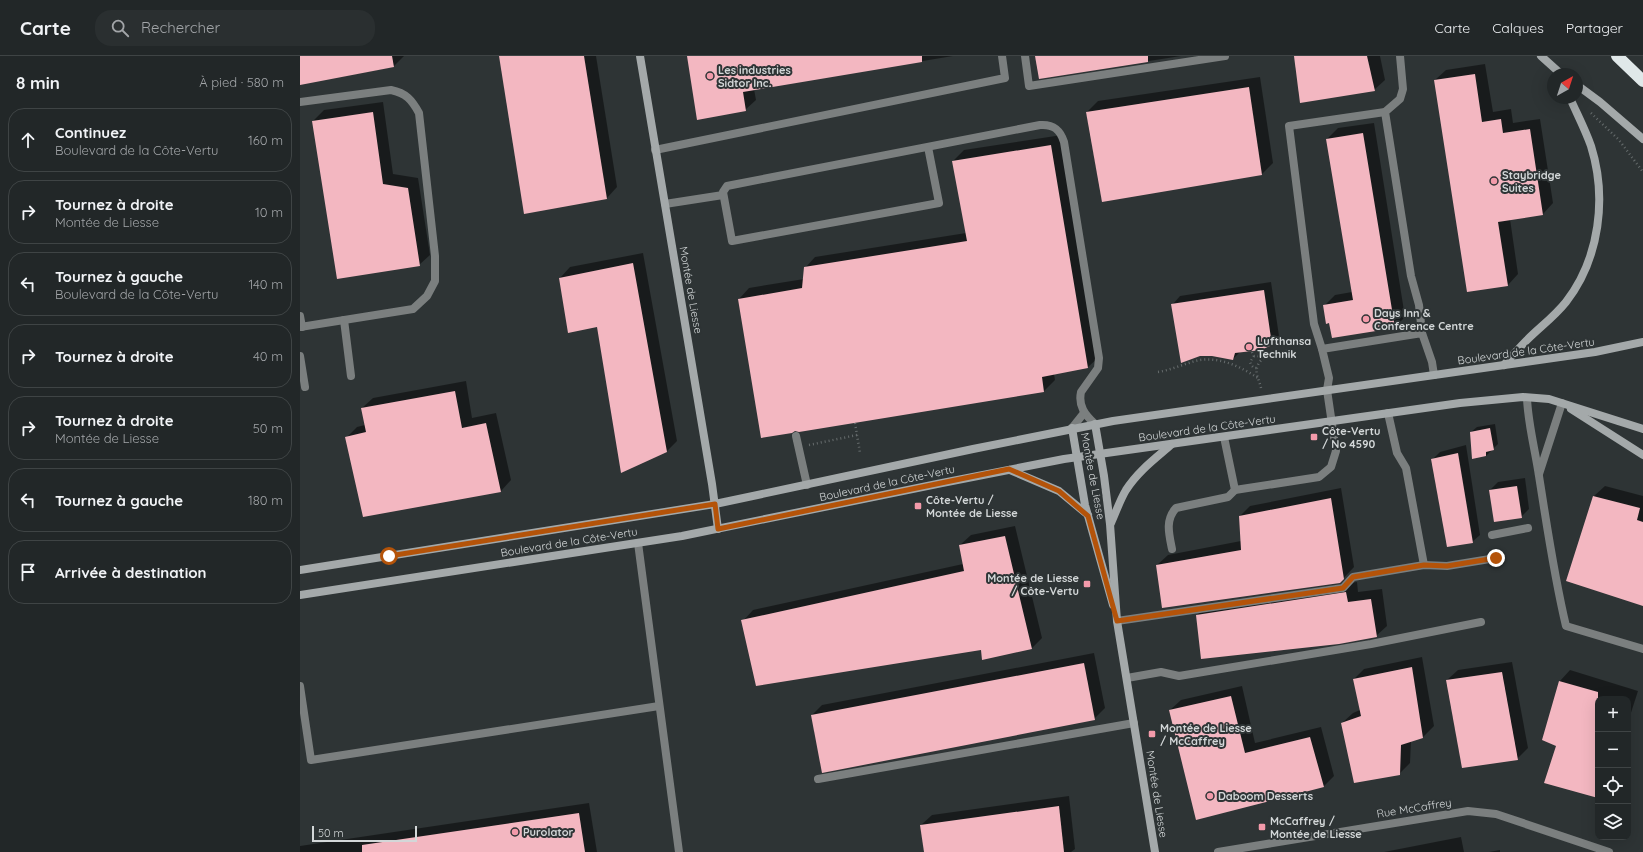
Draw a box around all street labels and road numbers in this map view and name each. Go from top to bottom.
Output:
street label: Montée de Liesse [676,245,706,335]
street label: Boulevard de la Côte-Vertu [1457,334,1595,368]
street label: Boulevard de la Côte-Vertu [1138,411,1276,445]
street label: Montée de Liesse [1078,431,1108,521]
street label: Boulevard de la Côte-Vertu [818,462,956,504]
street label: Boulevard de la Côte-Vertu [500,524,638,560]
street label: Montée de Liesse [1143,749,1171,839]
street label: Rue McCaffrey [1376,795,1452,821]

